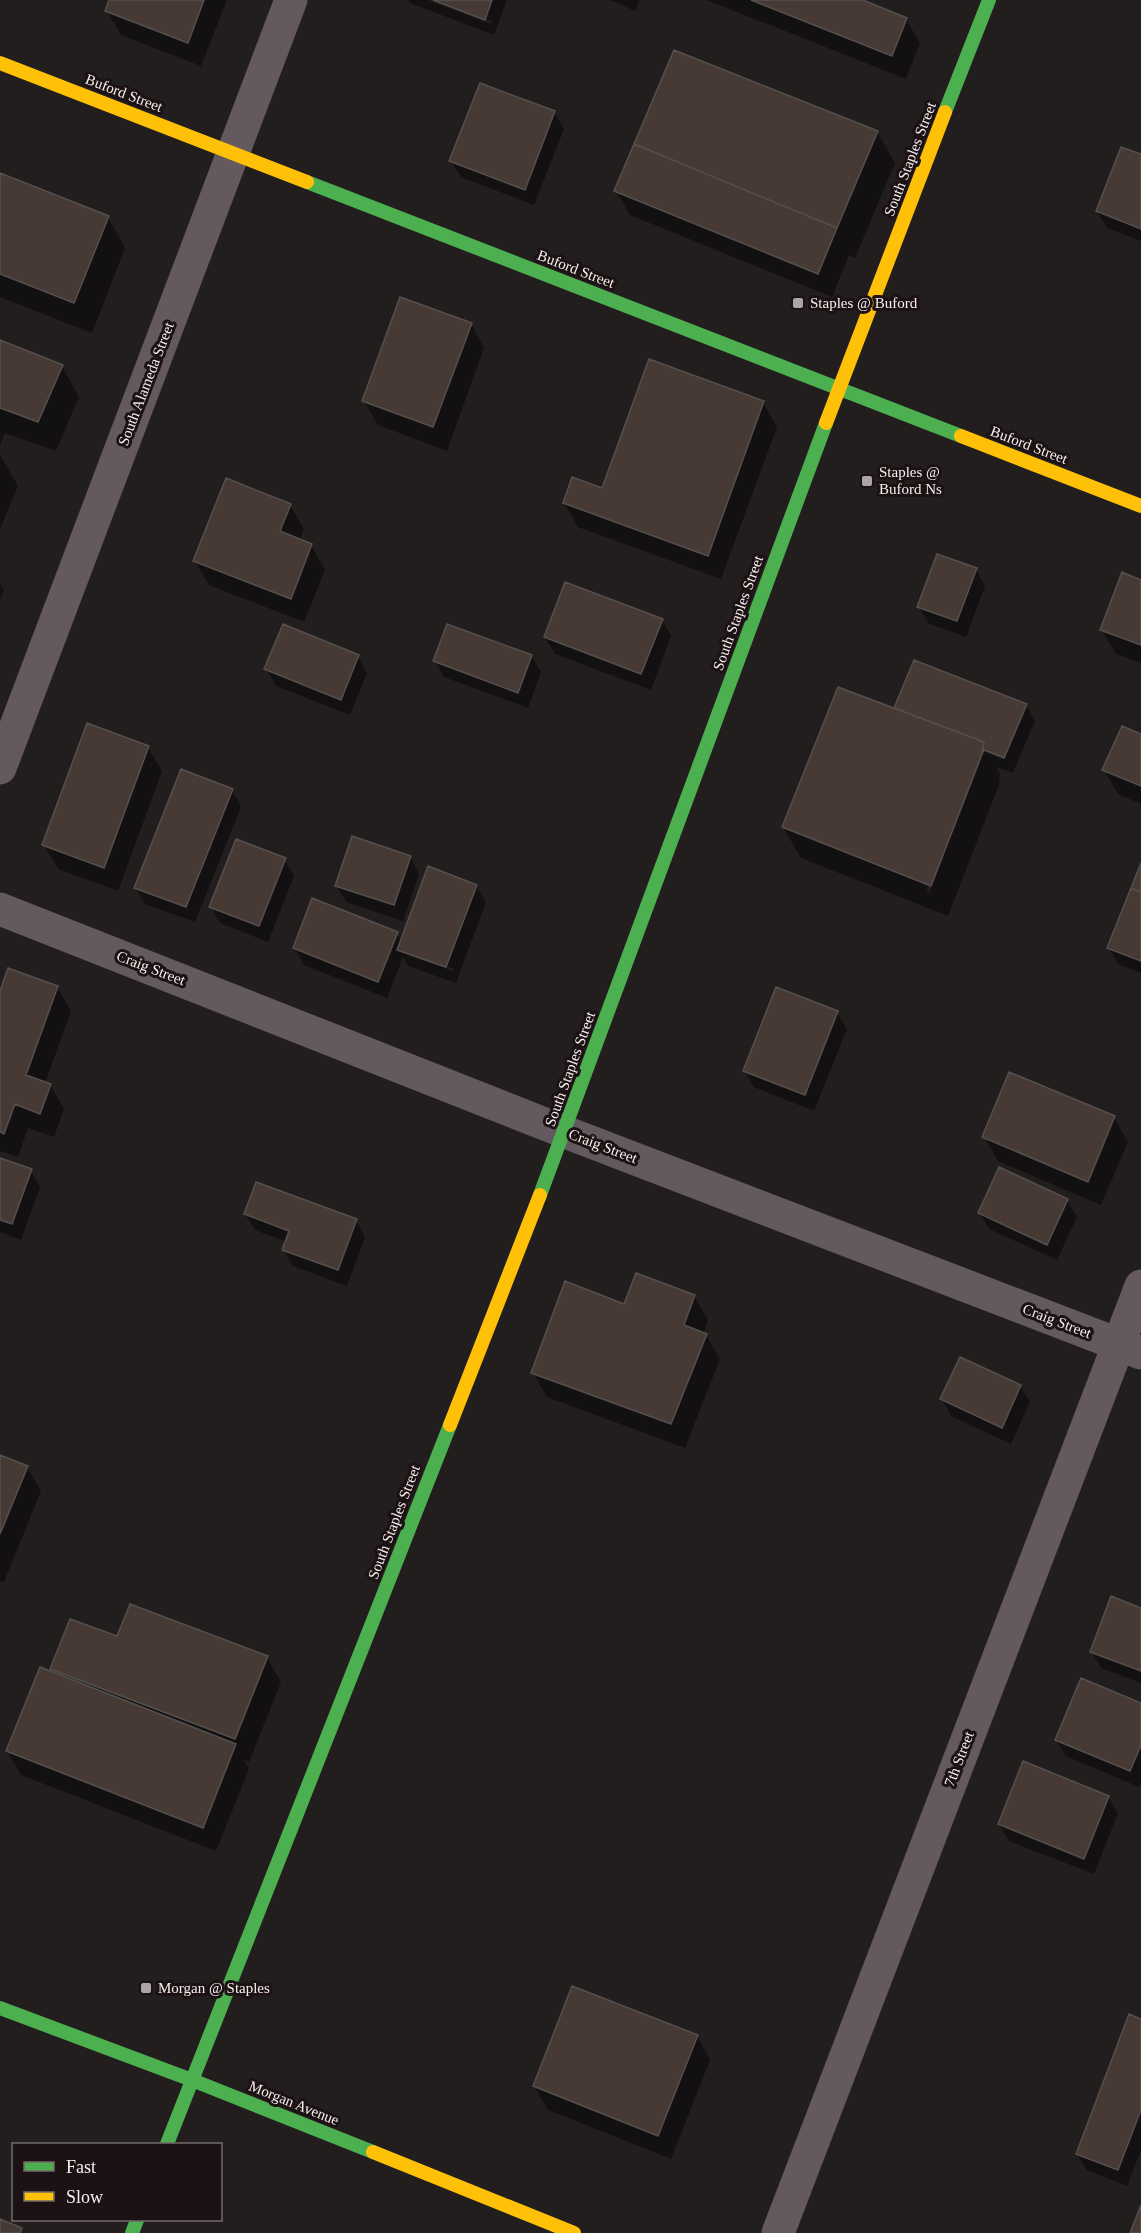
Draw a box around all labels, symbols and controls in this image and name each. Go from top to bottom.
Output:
street label: Buford Street [83,71,166,115]
street label: South Staples Street [881,99,939,218]
street label: Buford Street [535,247,618,291]
place label: Staples @ Buford [810,295,918,311]
marker: Staples @ Buford [791,296,805,310]
street label: South Alameda Street [115,319,177,448]
street label: Buford Street [988,423,1071,467]
place label: Staples @ Buford Ns [879,464,942,497]
marker: Staples @ Buford Ns [860,474,874,488]
street label: South Staples Street [710,553,766,673]
street label: Craig Street [114,948,188,989]
street label: South Staples Street [542,1009,598,1129]
street label: Craig Street [566,1126,640,1167]
street label: Craig Street [1020,1301,1094,1342]
street label: South Staples Street [365,1462,423,1581]
street label: 7th Street [941,1728,977,1789]
place label: Morgan @ Staples [158,1980,270,1996]
marker: Morgan @ Staples [139,1981,153,1995]
street label: Morgan Avenue [247,2078,342,2128]
legend [12,2143,222,2221]
text: Fast [66,2157,96,2177]
text: Slow [66,2187,103,2207]

